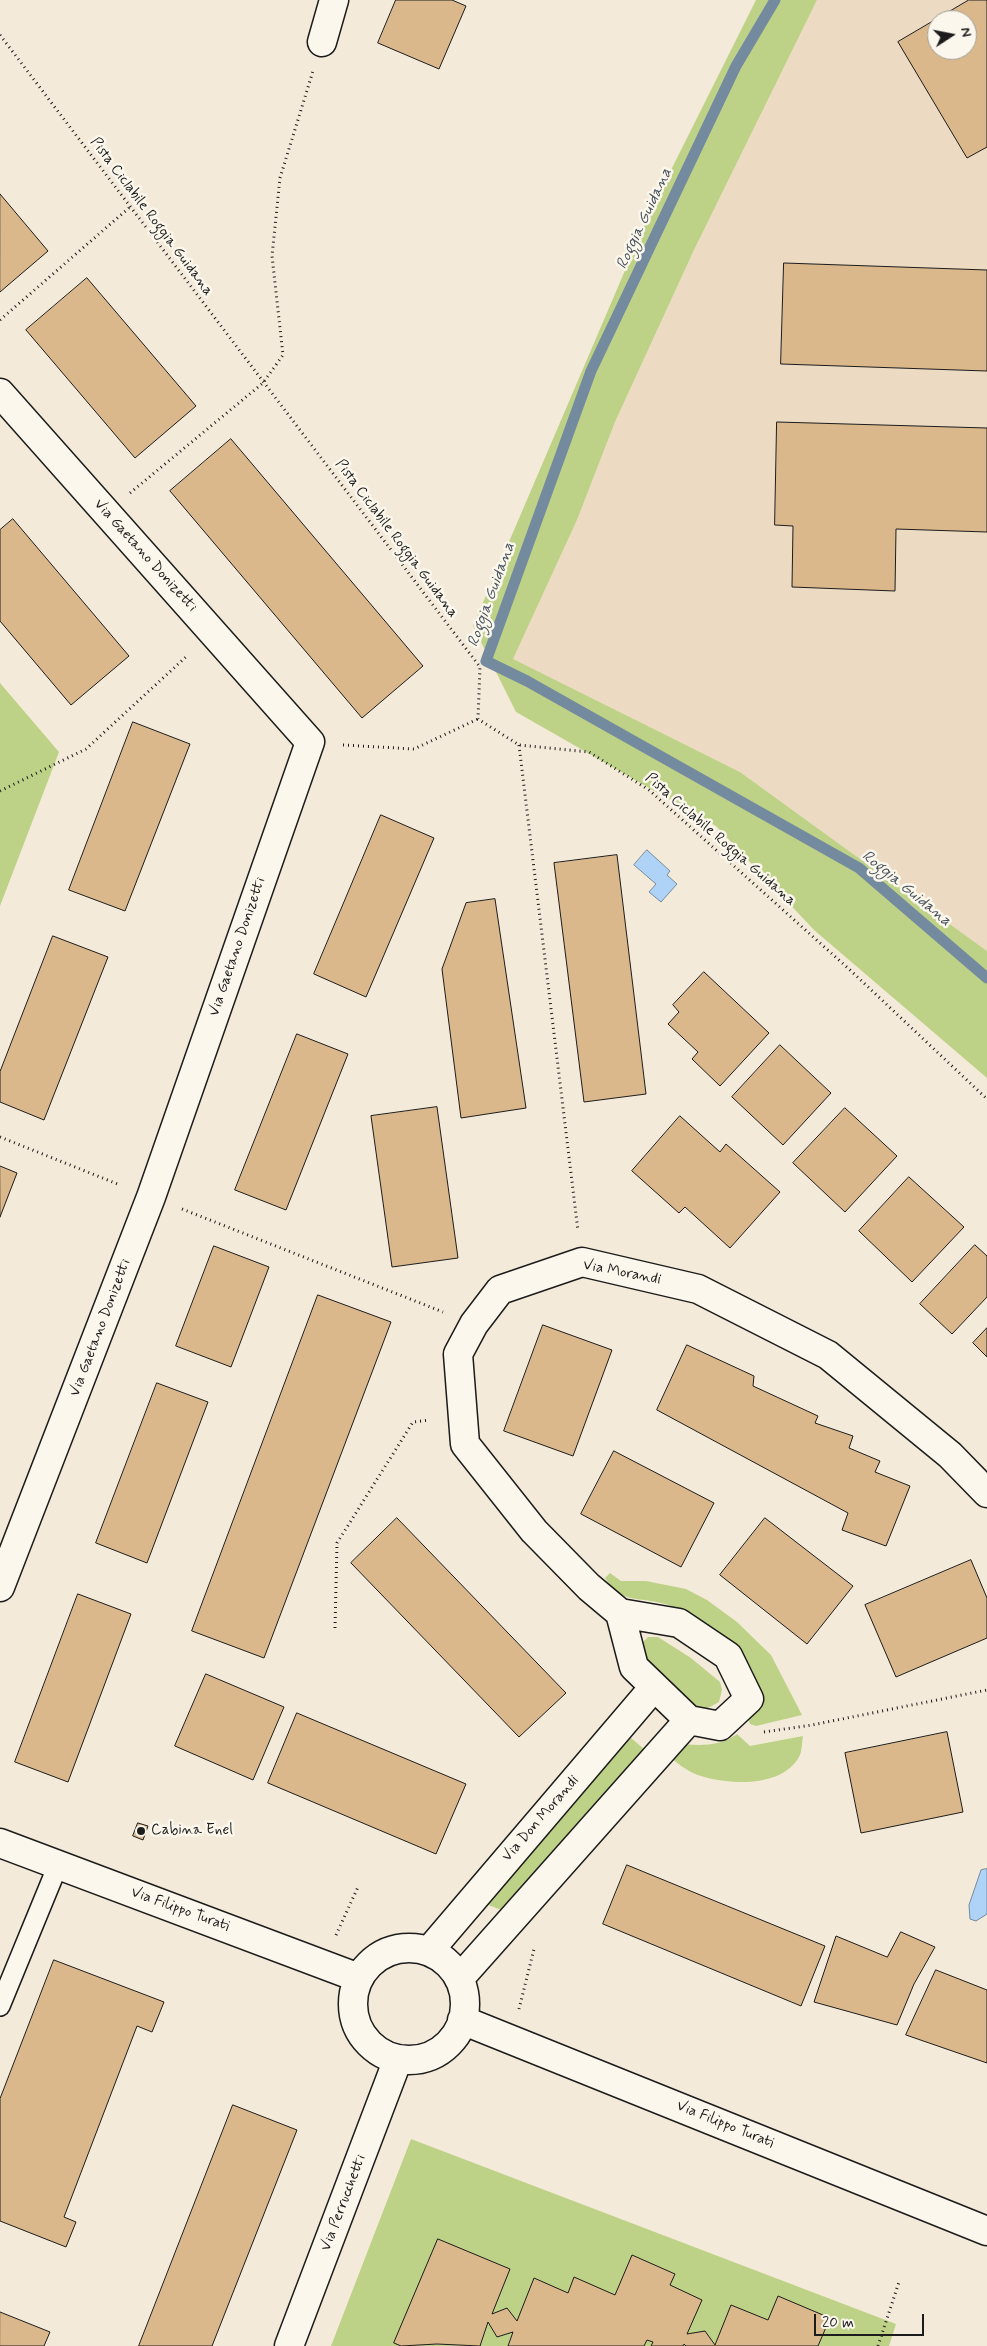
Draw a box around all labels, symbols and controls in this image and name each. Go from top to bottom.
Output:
north arrow [927,10,977,60]
text: N [956,26,975,39]
street label: Pista Ciclabile Roggia Guidana [86,134,216,300]
water label: Roggia Guidana [613,165,677,273]
street label: Pista Ciclabile Roggia Guidana [331,456,461,622]
street label: Via Gaetano Donizetti [90,496,200,616]
water label: Roggia Guidana [464,540,520,650]
street label: Pista Ciclabile Roggia Guidana [641,770,799,910]
water label: Roggia Guidana [857,847,955,931]
street label: Via Gaetano Donizetti [206,875,270,1019]
street label: Via Gaetano Donizetti [66,1257,136,1399]
street label: Via Morandi [581,1257,663,1289]
street label: Via Don Morandi [499,1772,583,1866]
place label: Cabina Enel [151,1822,233,1840]
marker: Cabina Enel [135,1825,147,1837]
street label: Via Filippo Turati [128,1884,232,1936]
street label: Via Filippo Turati [674,2097,776,2153]
street label: Via Perrucchetti [317,2152,371,2254]
scale bar [817,2304,927,2336]
text: 20 m [822,2313,854,2333]

